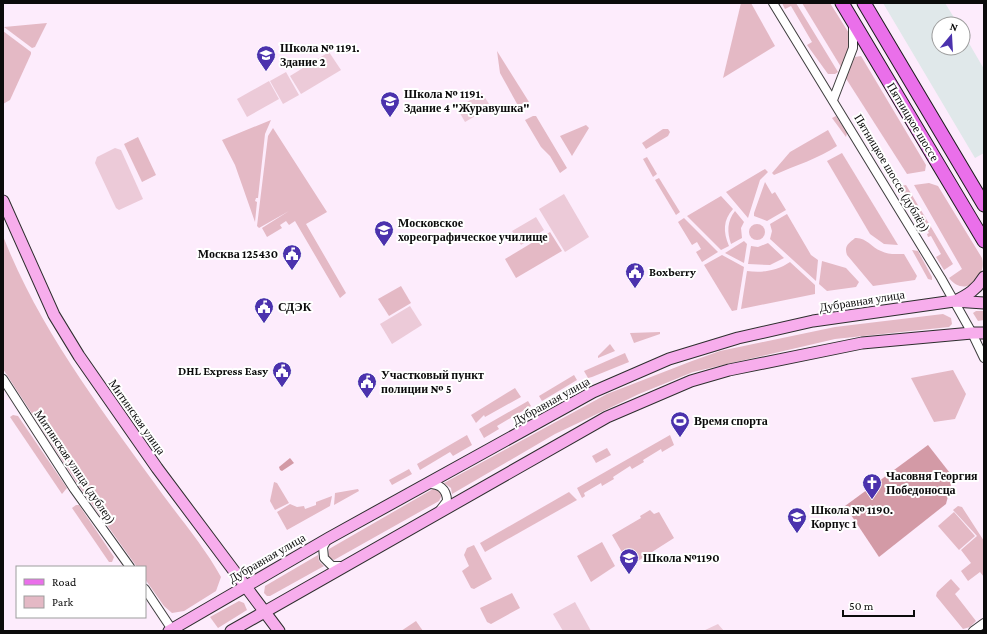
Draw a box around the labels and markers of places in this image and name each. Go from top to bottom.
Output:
place label: Школа № 1191. Здание 2 [280,41,359,69]
school or university icon: Школа № 1191. Здание 2 [255,44,277,72]
place label: Школа № 1191. Здание 4 "Журавушка" [404,87,529,115]
school or university icon: Школа № 1191. Здание 4 "Журавушка" [379,90,401,118]
place label: Московское хореографическое училище [398,216,548,244]
school or university icon: Московское хореографическое училище [373,219,395,247]
public building icon: Москва 125430 [281,243,303,271]
place label: Москва 125430 [198,247,278,261]
public building icon: Boxberry [624,261,646,289]
place label: Boxberry [649,265,696,279]
public building icon: СДЭК [253,296,275,324]
place label: СДЭК [278,300,312,314]
public building icon: DHL Express Easy [271,360,293,388]
place label: DHL Express Easy [178,364,268,378]
place label: Участковый пункт полиции № 5 [381,368,484,396]
public building icon: Участковый пункт полиции № 5 [356,371,378,399]
sports icon: Время спорта [669,410,691,438]
place label: Время спорта [694,414,768,428]
place label: Часовня Георгия Победоносца [886,469,978,497]
church icon: Часовня Георгия Победоносца [861,472,883,500]
place label: Школа № 1190. Корпус 1 [811,503,893,531]
school or university icon: Школа № 1190. Корпус 1 [786,506,808,534]
school or university icon: Школа №1190 [618,547,640,575]
place label: Школа №1190 [643,551,720,565]

